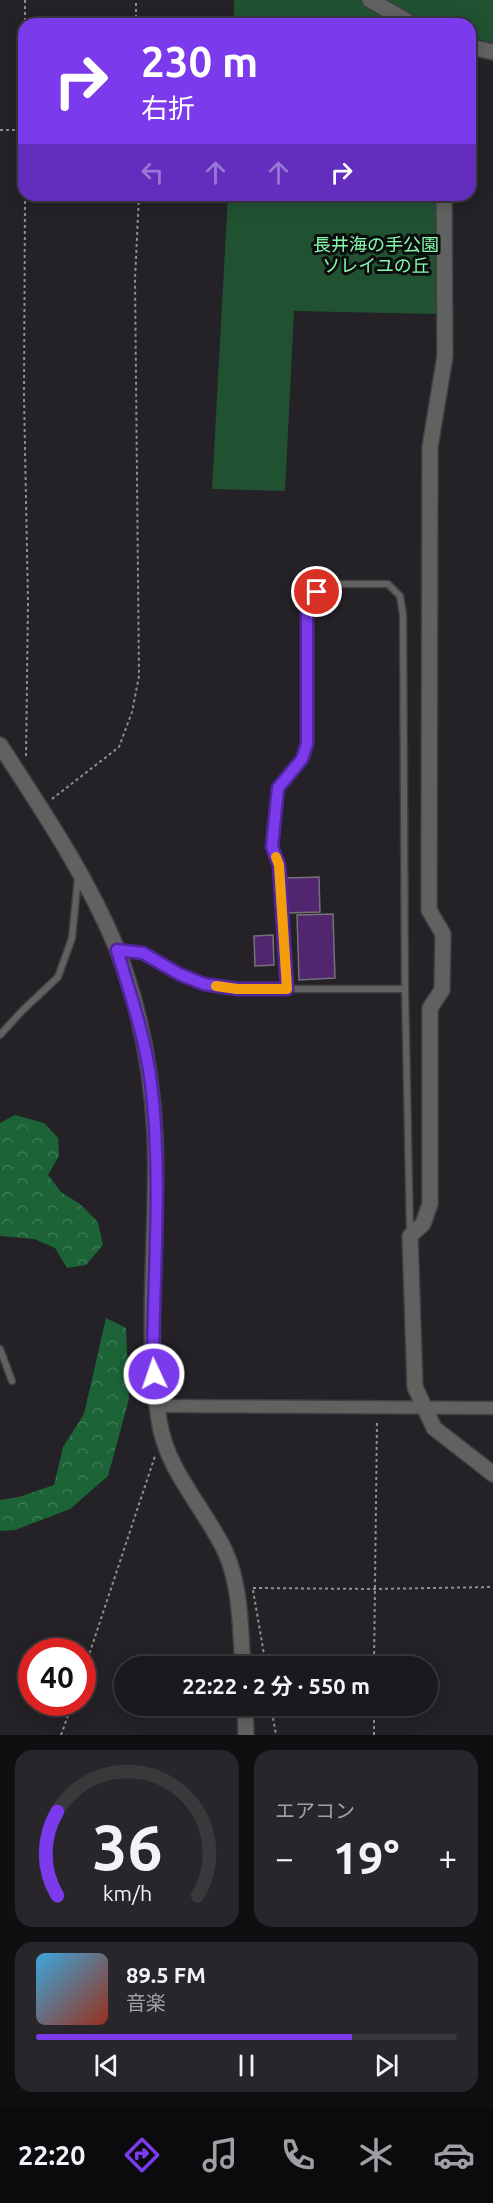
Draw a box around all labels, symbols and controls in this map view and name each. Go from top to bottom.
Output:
text: 230 m [141,38,258,85]
icon: right [42,42,120,120]
text: 右折 [141,93,195,123]
icon: left [136,156,169,189]
icon: ahead [199,156,232,189]
icon: ahead [262,156,295,189]
icon: right [325,156,358,189]
park label: 長井海の手公園 ソレイユの丘 [313,234,439,275]
pin [291,566,342,617]
icon: arrive [300,575,333,608]
position arrow [122,1342,186,1406]
speed limit sign: 40 [18,1638,96,1716]
text: 22:22 · 2 分 · 550 m [182,1673,370,1698]
text: エアコン [275,1799,355,1822]
text: 36 [92,1812,162,1882]
text: 19° [333,1832,399,1883]
text: − [275,1839,294,1876]
text: + [438,1839,457,1876]
text: km/h [102,1881,152,1905]
text: 89.5 FM [126,1962,206,1987]
text: 音楽 [126,1991,166,2014]
icon: previous [90,2049,123,2082]
icon: pause [230,2049,263,2082]
icon: next [370,2049,403,2082]
icon: directions [121,2134,163,2176]
icon: music [199,2134,241,2176]
icon: phone [277,2134,319,2176]
icon: climate [355,2134,397,2176]
icon: car [433,2134,475,2176]
text: 22:20 [18,2140,86,2170]

